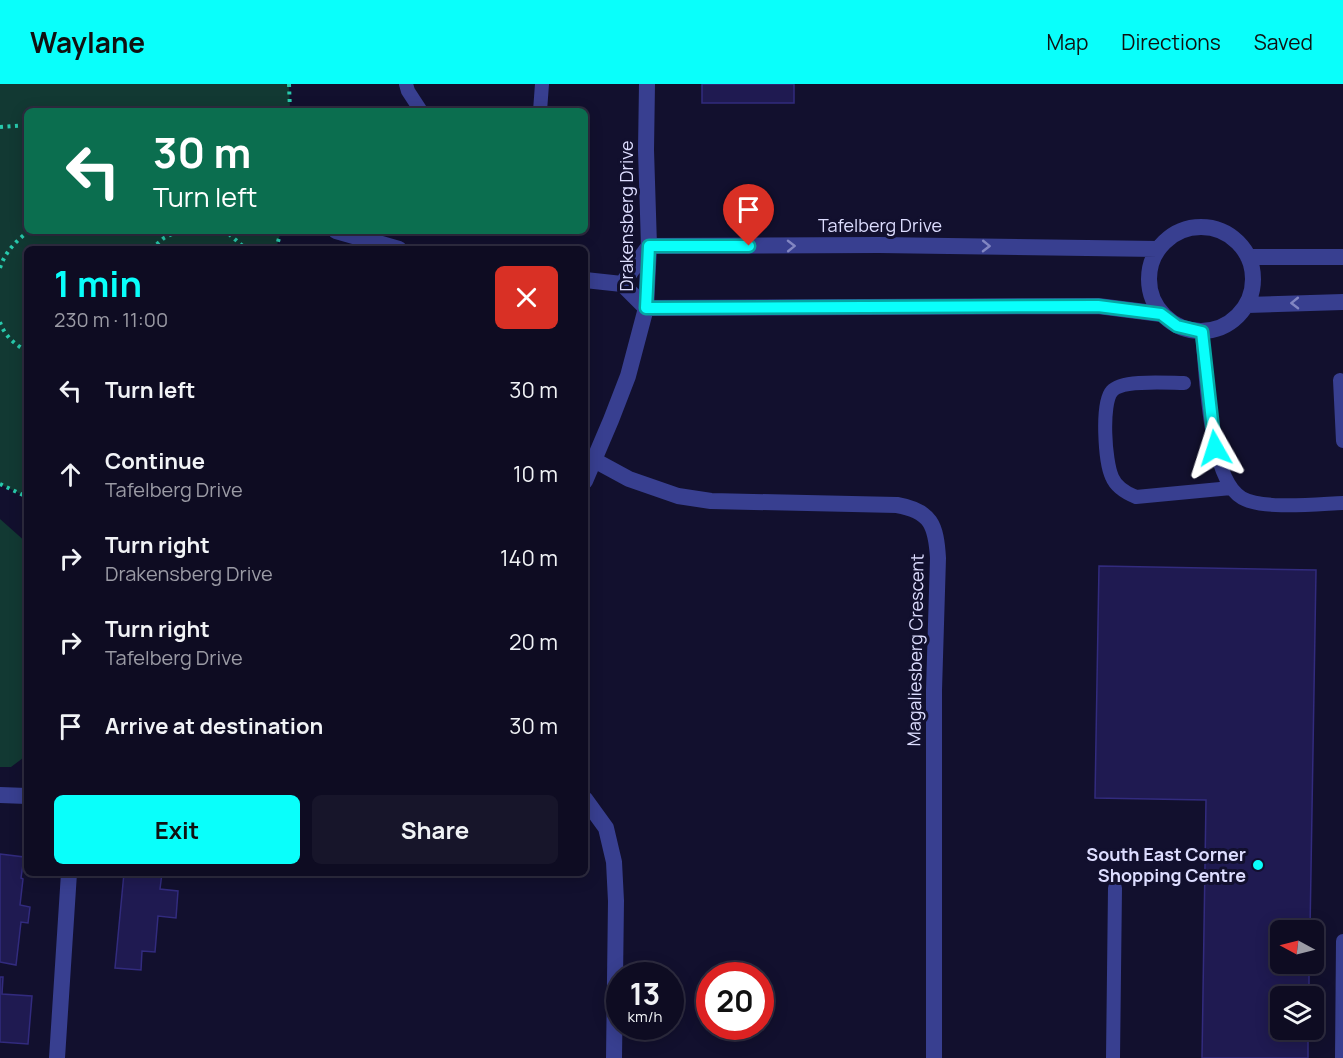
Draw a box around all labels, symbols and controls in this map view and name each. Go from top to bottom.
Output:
text: Waylane [30,23,145,61]
text: Map [1047,28,1088,56]
text: Directions [1121,28,1221,56]
text: Saved [1254,28,1313,56]
text: 30 m [153,123,251,181]
icon: left [54,132,132,210]
street label: Drakensberg Drive [614,140,638,292]
text: Turn left [153,178,257,215]
pin [723,184,774,246]
icon: arrive [732,193,765,226]
street label: Tafelberg Drive [818,213,942,237]
one-way arrow [787,239,796,252]
one-way arrow [982,240,991,252]
text: 1 min [54,259,142,308]
button: close [495,266,558,329]
one-way arrow [1290,297,1299,309]
text: 230 m · 11:00 [54,306,168,333]
icon: left [54,374,87,407]
text: Turn left [105,375,195,405]
text: 30 m [509,375,558,405]
position arrow [1183,416,1247,480]
text: Continue [105,446,205,476]
icon: ahead [54,458,87,491]
text: 10 m [513,459,558,489]
text: Tafelberg Drive [105,476,243,503]
text: Turn right [105,530,210,560]
icon: right [54,542,87,575]
text: 140 m [500,543,558,573]
street label: Magaliesberg Crescent [901,553,929,747]
text: Drakensberg Drive [105,560,273,587]
text: Turn right [105,614,210,644]
icon: right [54,626,87,659]
text: 20 m [509,627,558,657]
text: Tafelberg Drive [105,644,243,671]
icon: arrive [54,710,87,743]
text: Arrive at destination [105,711,323,741]
text: 30 m [509,711,558,741]
button: Exit [54,795,300,864]
button: Share [312,795,558,864]
place label: South East Corner Shopping Centre [1086,842,1246,887]
marker: South East Corner Shopping Centre [1251,858,1265,872]
north arrow [1270,920,1324,974]
map controls [1270,920,1324,1040]
speed limit sign: 20 [696,962,774,1040]
text: 13 [630,973,660,1014]
button: layers [1270,986,1324,1040]
text: km/h [628,1006,662,1027]

